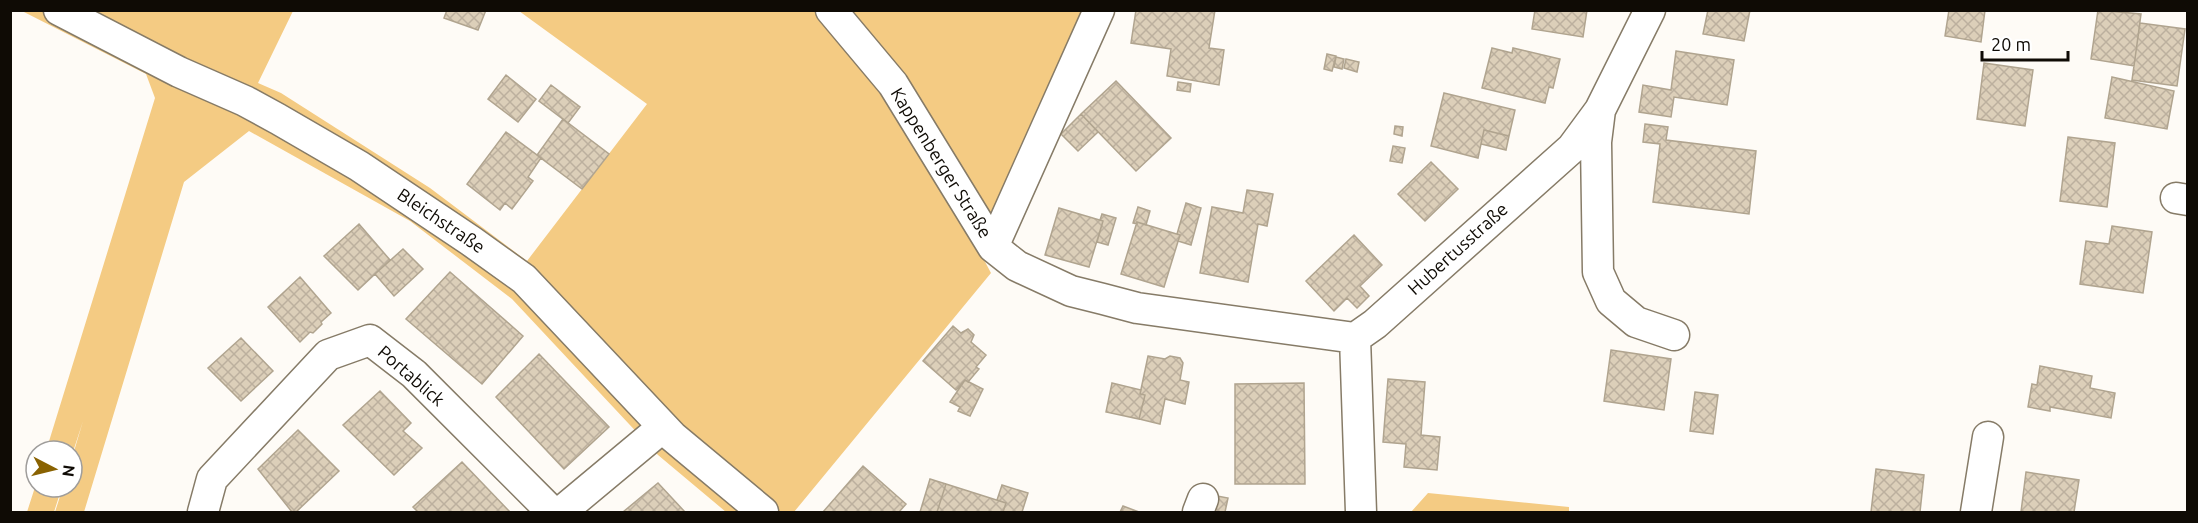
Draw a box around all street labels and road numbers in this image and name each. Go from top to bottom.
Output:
street label: Kappenberger Straße [887,84,996,241]
street label: Bleichstraße [394,184,489,257]
street label: Hubertusstraße [1403,198,1511,298]
street label: Portablick [374,341,449,409]

